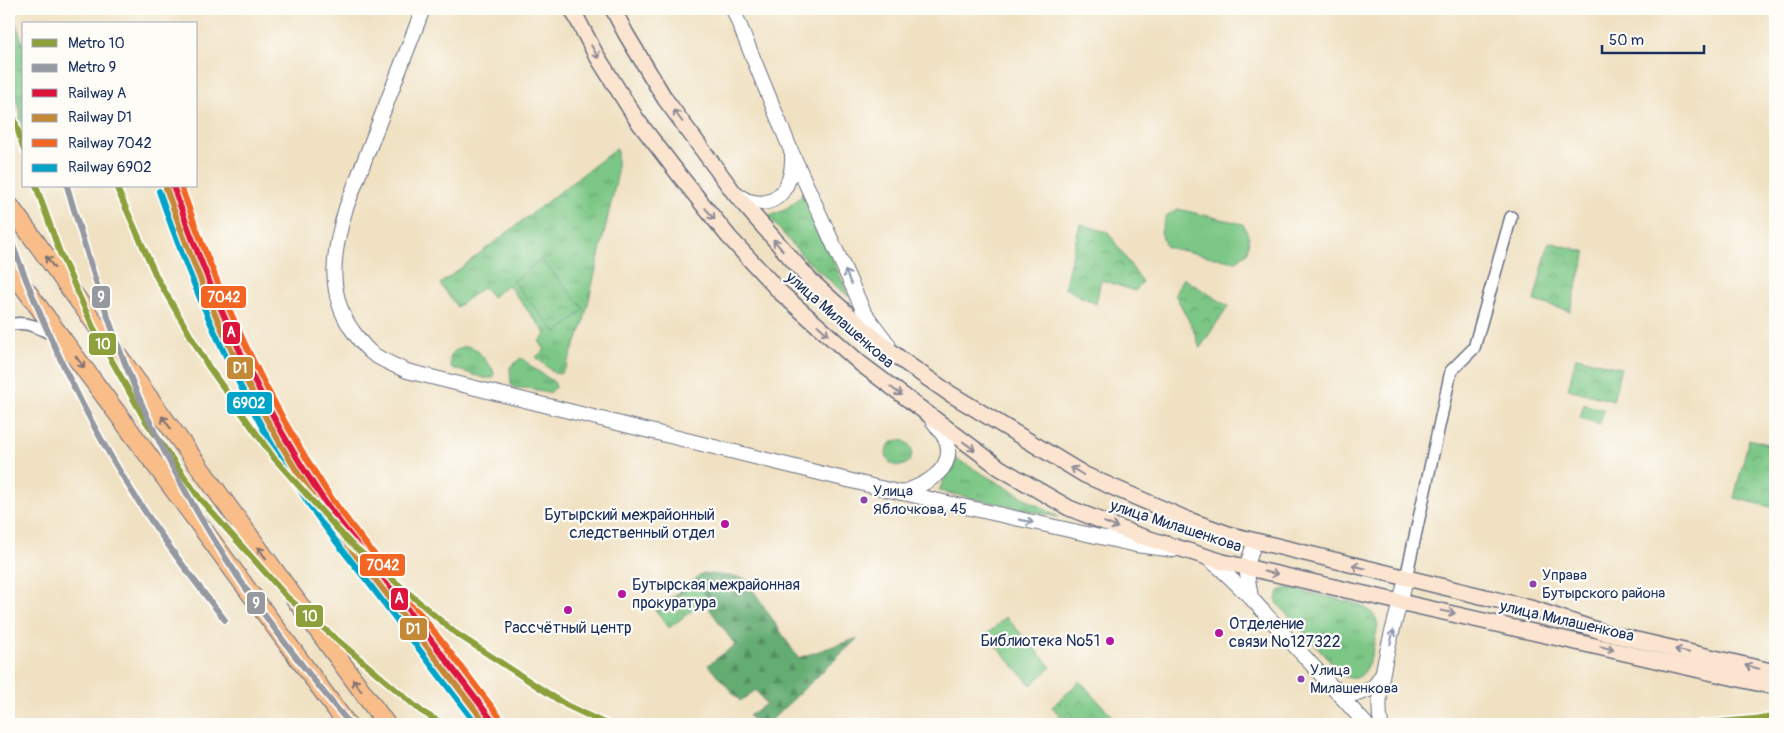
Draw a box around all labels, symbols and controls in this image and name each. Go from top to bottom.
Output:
legend [22,22,198,188]
scale bar [1602,22,1704,54]
text: 50 m [1609,31,1644,50]
text: Metro 10 [68,34,125,53]
one-way arrow [591,44,600,59]
text: Metro 9 [68,58,116,77]
text: Railway A [68,84,127,103]
text: Railway D1 [68,108,132,127]
one-way arrow [672,110,683,123]
text: Railway 7042 [68,134,152,153]
text: Railway 6902 [68,158,152,177]
one-way arrow [705,207,716,220]
one-way arrow [773,238,784,251]
one-way arrow [45,255,55,269]
street label: улица Милашенкова [781,267,898,373]
one-way arrow [843,270,853,285]
line badge: 9 [91,285,111,309]
line badge: 7042 [200,285,247,309]
text: 9 [97,289,105,306]
text: 7042 [208,289,241,306]
line badge: A [222,321,241,345]
text: A [226,324,236,341]
one-way arrow [817,325,830,336]
line badge: 10 [88,332,117,356]
text: 10 [95,336,111,353]
one-way arrow [74,355,85,368]
line badge: D1 [226,356,254,380]
text: D1 [233,360,247,377]
one-way arrow [889,385,902,396]
line badge: 6902 [226,391,273,415]
text: 6902 [233,395,266,412]
one-way arrow [161,415,171,429]
one-way arrow [962,441,976,451]
one-way arrow [1071,465,1085,475]
place label: Улица Яблочкова, 45 [873,482,967,519]
marker: Улица Яблочкова, 45 [859,495,869,505]
street label: улица Милашенкова [1107,495,1244,557]
place label: Бутырский межрайонный следственный отдел [544,505,715,543]
one-way arrow [1017,516,1033,526]
marker: Бутырский межрайонный следственный отдел [719,518,731,530]
one-way arrow [1103,521,1118,530]
one-way arrow [256,547,267,560]
line badge: 7042 [359,553,406,577]
text: 7042 [367,557,400,574]
one-way arrow [1351,562,1367,571]
place label: Управа Бутырского района [1542,566,1665,603]
one-way arrow [1263,569,1279,578]
place label: Бутырская межрайонная прокуратура [632,575,800,613]
marker: Управа Бутырского района [1528,579,1538,589]
line badge: A [390,587,409,611]
marker: Бутырская межрайонная прокуратура [616,588,628,600]
text: A [394,590,404,607]
line badge: 9 [246,591,266,615]
text: 9 [252,595,260,612]
street label: улица Милашенкова [1497,596,1636,646]
line badge: 10 [295,604,324,628]
marker: Рассчётный центр [562,604,574,616]
text: 10 [302,608,318,625]
one-way arrow [1440,608,1456,617]
place label: Отделение связи №127322 [1229,614,1341,652]
line badge: D1 [399,617,428,641]
place label: Рассчётный центр [504,618,632,638]
text: D1 [406,621,420,638]
marker: Отделение связи №127322 [1213,627,1225,639]
one-way arrow [1388,630,1397,646]
place label: Библиотека №51 [981,631,1100,651]
marker: Библиотека №51 [1104,635,1116,647]
one-way arrow [1598,644,1614,653]
one-way arrow [1675,646,1691,655]
place label: Улица Милашенкова [1310,661,1398,698]
one-way arrow [1745,662,1761,671]
marker: Улица Милашенкова [1296,674,1306,684]
one-way arrow [352,678,362,692]

